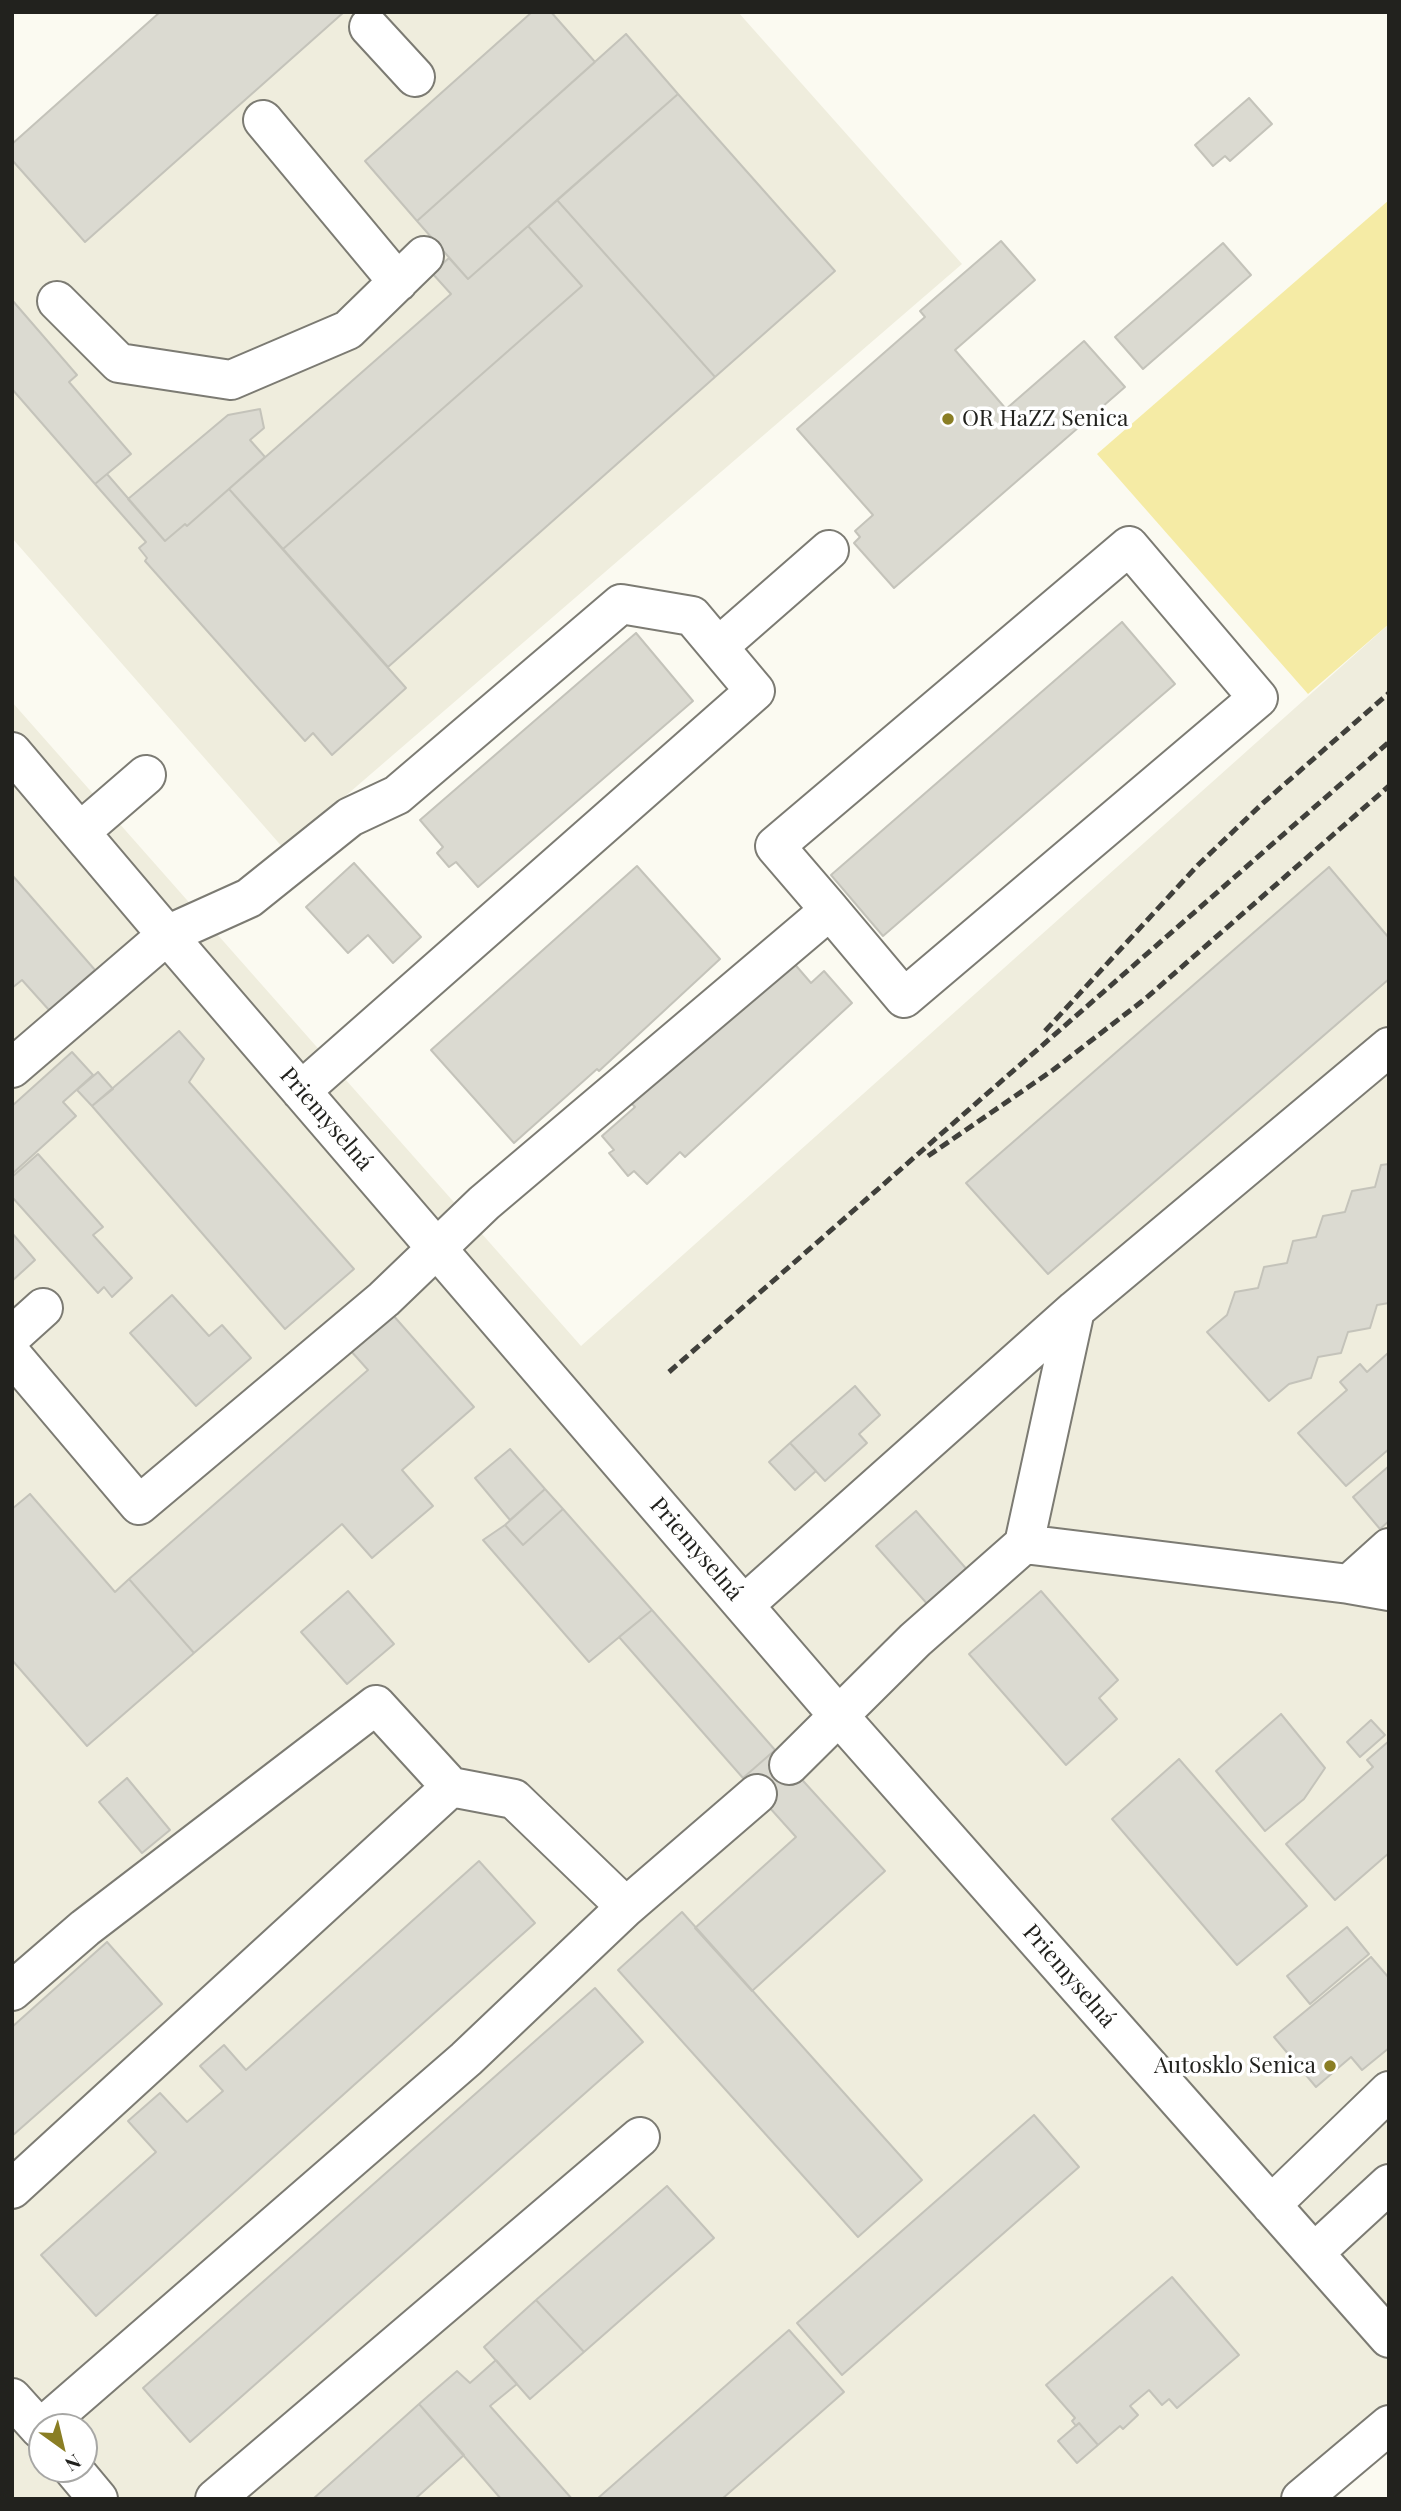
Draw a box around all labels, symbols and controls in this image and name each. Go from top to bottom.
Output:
place label: OR HaZZ Senica [962,405,1128,433]
marker: OR HaZZ Senica [940,411,956,427]
street label: Priemyselná [274,1062,378,1176]
street label: Priemyselná [644,1492,748,1606]
street label: Priemyselná [1017,1919,1121,2033]
place label: Autosklo Senica [1154,2052,1316,2080]
marker: Autosklo Senica [1322,2058,1338,2074]
north arrow [28,2413,98,2483]
text: N [61,2449,87,2478]

